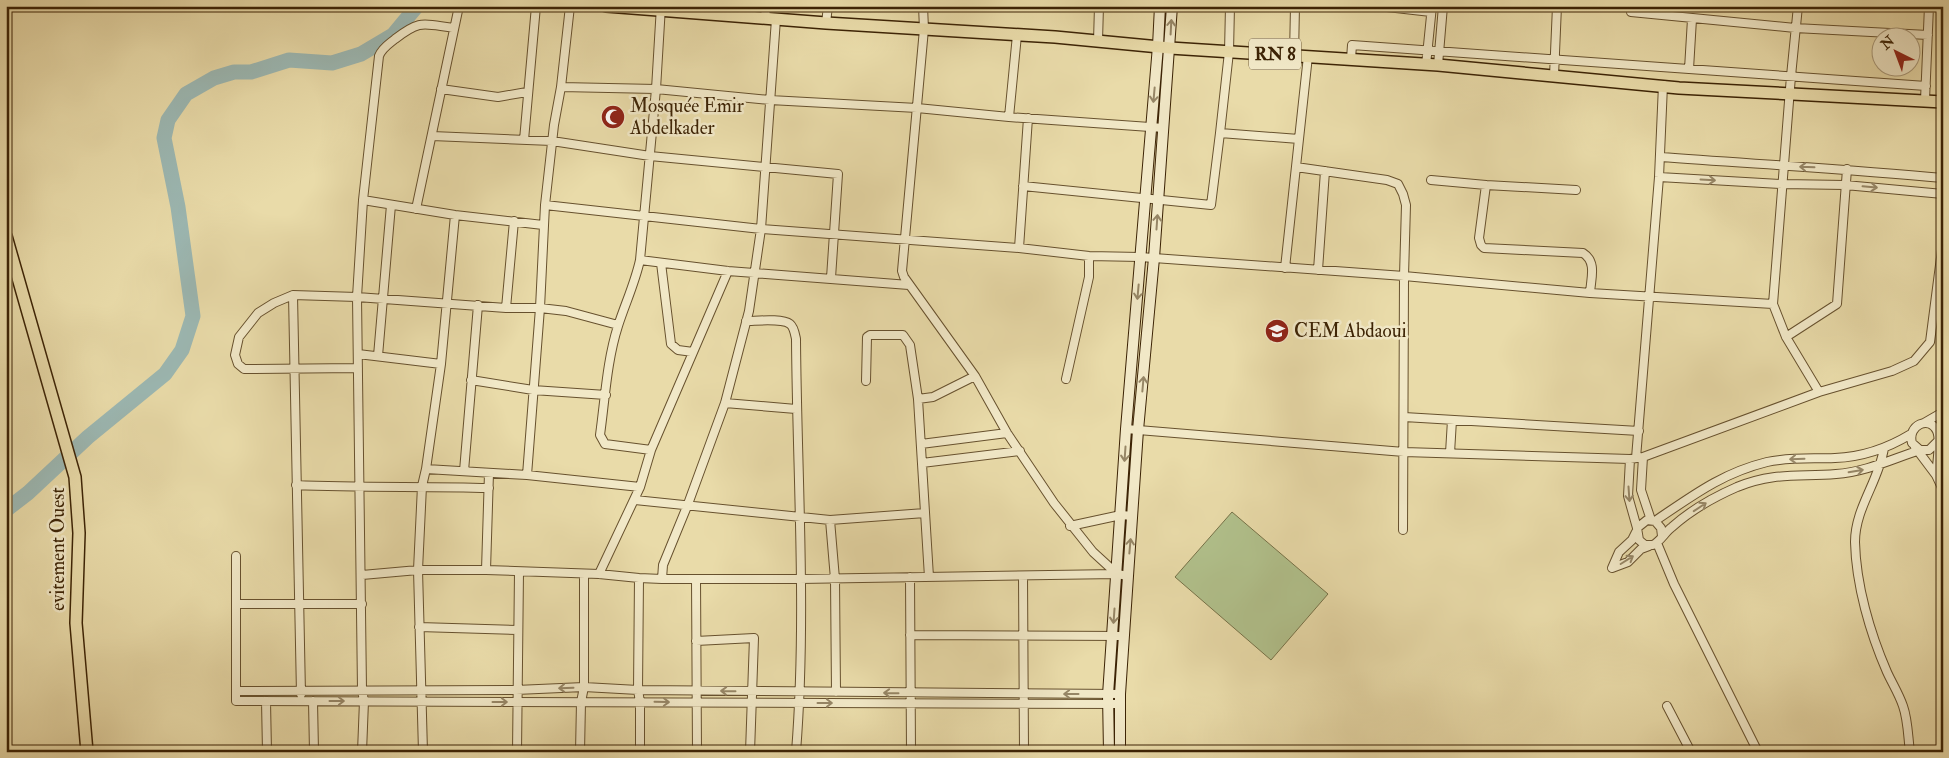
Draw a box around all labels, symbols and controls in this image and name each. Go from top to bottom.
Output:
one-way arrow [1166,19,1176,36]
north arrow [1872,28,1922,78]
text: N [1877,32,1898,54]
road number: RN 8 [1249,39,1301,70]
one-way arrow [1149,87,1159,103]
place label: Mosquée Emir Abdelkader [629,94,744,140]
mosque icon: Mosquée Emir Abdelkader [600,104,626,130]
one-way arrow [1799,163,1815,172]
one-way arrow [1699,175,1715,184]
one-way arrow [1862,183,1878,192]
one-way arrow [1152,214,1161,230]
one-way arrow [1133,283,1142,299]
school or university icon: CEM Abdaoui [1264,318,1290,344]
place label: CEM Abdaoui [1294,319,1407,343]
one-way arrow [1138,376,1147,392]
one-way arrow [1120,445,1130,461]
one-way arrow [1790,454,1806,463]
one-way arrow [1848,466,1864,476]
one-way arrow [1624,486,1634,502]
street label: evitement Ouest [46,487,70,611]
one-way arrow [1693,502,1707,512]
one-way arrow [1126,538,1135,554]
one-way arrow [1620,555,1634,566]
one-way arrow [1109,607,1118,623]
one-way arrow [558,683,574,693]
one-way arrow [721,686,737,696]
one-way arrow [883,688,899,697]
one-way arrow [1063,689,1080,699]
one-way arrow [329,696,345,706]
one-way arrow [492,697,508,707]
one-way arrow [654,698,670,707]
one-way arrow [816,698,833,708]

